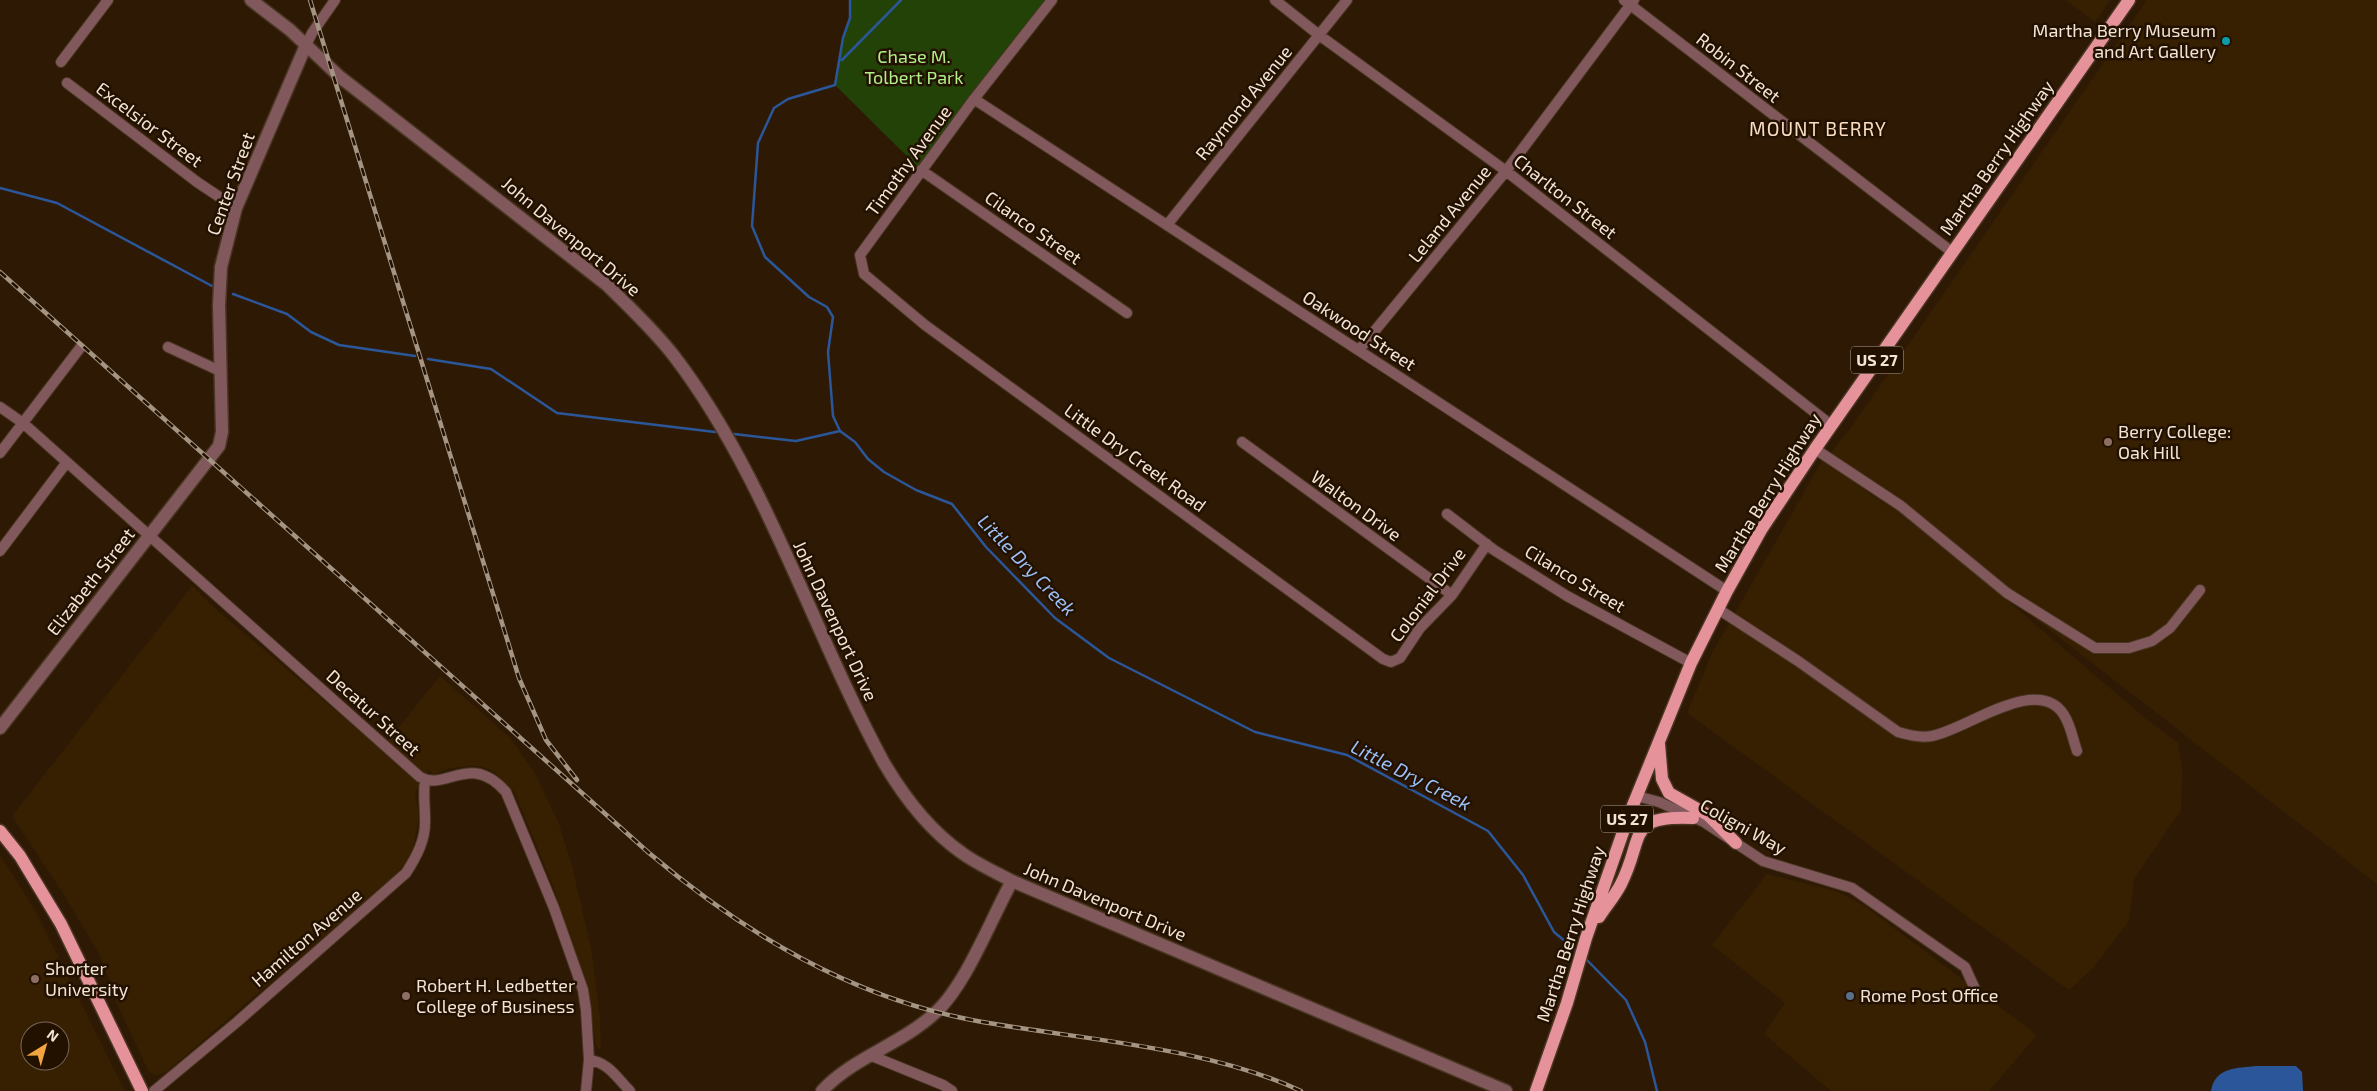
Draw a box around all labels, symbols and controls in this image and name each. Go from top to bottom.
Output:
place label: Martha Berry Museum and Art Gallery [2033,19,2216,62]
street label: Robin Street [1692,28,1785,107]
marker: Martha Berry Museum and Art Gallery [2220,35,2232,47]
street label: Raymond Avenue [1190,41,1296,164]
park label: Chase M. Tolbert Park [865,45,963,88]
street label: Martha Berry Highway [1934,75,2058,239]
street label: Excelsior Street [92,77,207,172]
street label: Timothy Avenue [861,101,956,220]
district label: MOUNT BERRY [1749,117,1887,140]
street label: Center Street [201,129,259,238]
street label: Charlton Street [1510,149,1622,243]
street label: Leland Avenue [1403,160,1495,266]
street label: John Davenport Drive [498,172,645,301]
street label: Cilanco Street [981,186,1086,269]
street label: Oakwood Street [1299,285,1420,375]
road number: US 27 [1851,346,1903,374]
street label: Little Dry Creek Road [1060,398,1211,516]
street label: Martha Berry Highway [1709,408,1825,576]
place label: Berry College: Oak Hill [2118,420,2231,463]
marker: Berry College: Oak Hill [2102,436,2114,448]
street label: Walton Drive [1307,465,1406,545]
water label: Little Dry Creek [973,509,1081,621]
street label: Elizabeth Street [41,523,139,639]
street label: John Davenport Drive [789,537,883,704]
street label: Cilanco Street [1521,540,1630,617]
street label: Colonial Drive [1385,543,1470,646]
street label: Decatur Street [322,665,425,760]
water label: Little Dry Creek [1347,734,1475,816]
street label: Coligni Way [1696,793,1791,859]
road number: US 27 [1601,806,1653,832]
street label: Martha Berry Highway [1531,842,1609,1024]
street label: John Davenport Drive [1021,857,1190,945]
street label: Hamilton Avenue [247,883,366,991]
place label: Shorter University [45,957,129,1000]
marker: Shorter University [29,973,41,985]
place label: Robert H. Ledbetter College of Business [416,974,575,1017]
place label: Rome Post Office [1860,984,1999,1006]
marker: Robert H. Ledbetter College of Business [400,990,412,1002]
marker: Rome Post Office [1844,990,1856,1002]
north arrow [20,1021,70,1071]
text: N [44,1025,62,1045]

